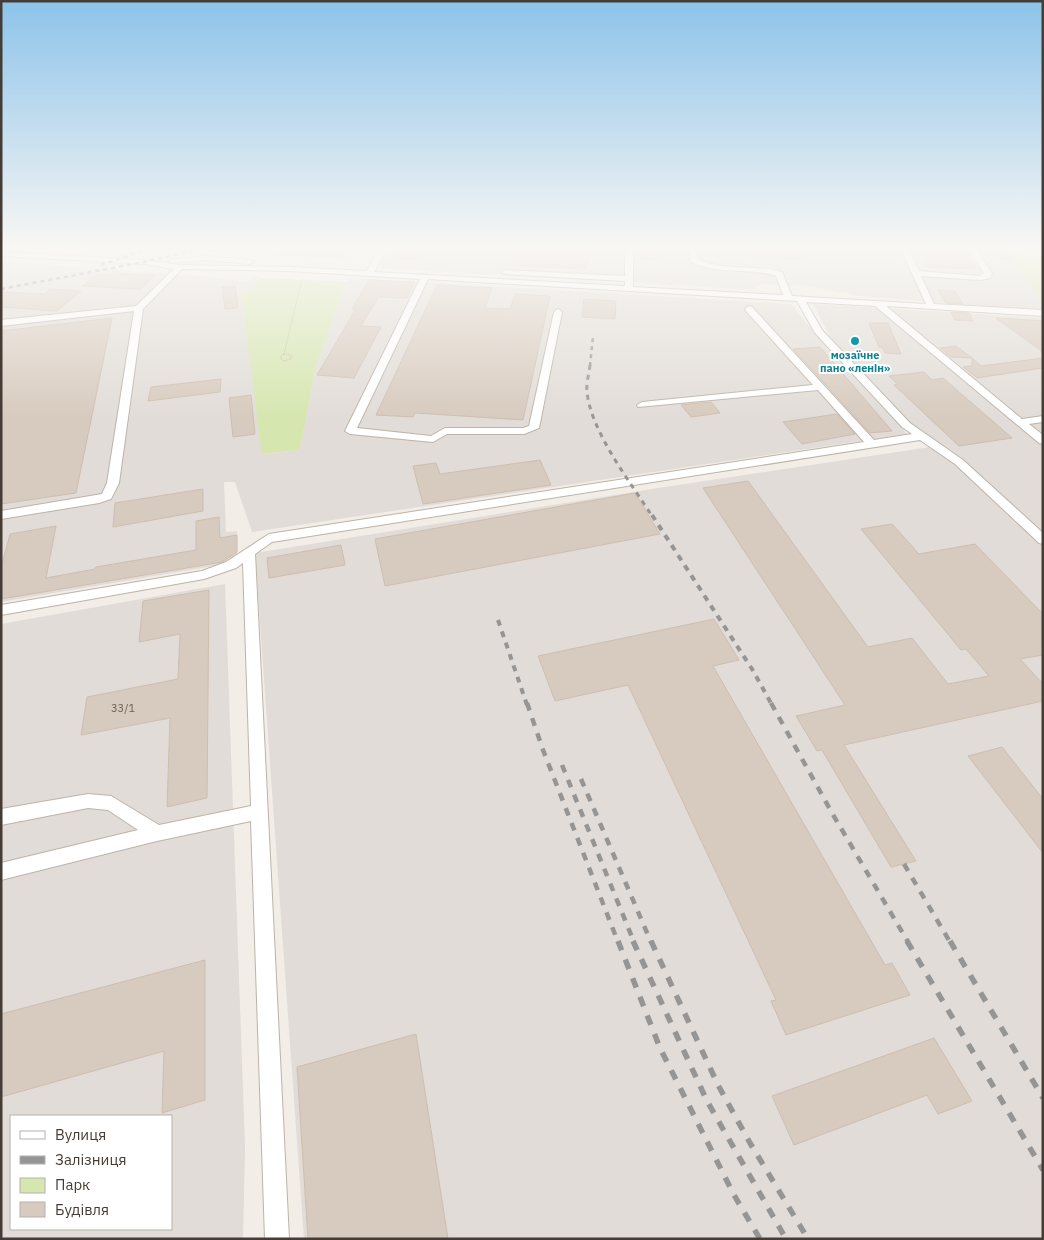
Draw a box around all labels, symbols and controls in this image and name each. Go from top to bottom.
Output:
marker: мозаїчне пано «ленін» [849,335,861,347]
place label: мозаїчне пано «ленін» [820,348,890,375]
house number: 33/1 [111,701,135,715]
legend [10,1115,172,1230]
text: Вулиця [55,1125,106,1144]
text: Залізниця [55,1150,126,1169]
text: Парк [55,1175,90,1194]
text: Будівля [55,1200,109,1219]

